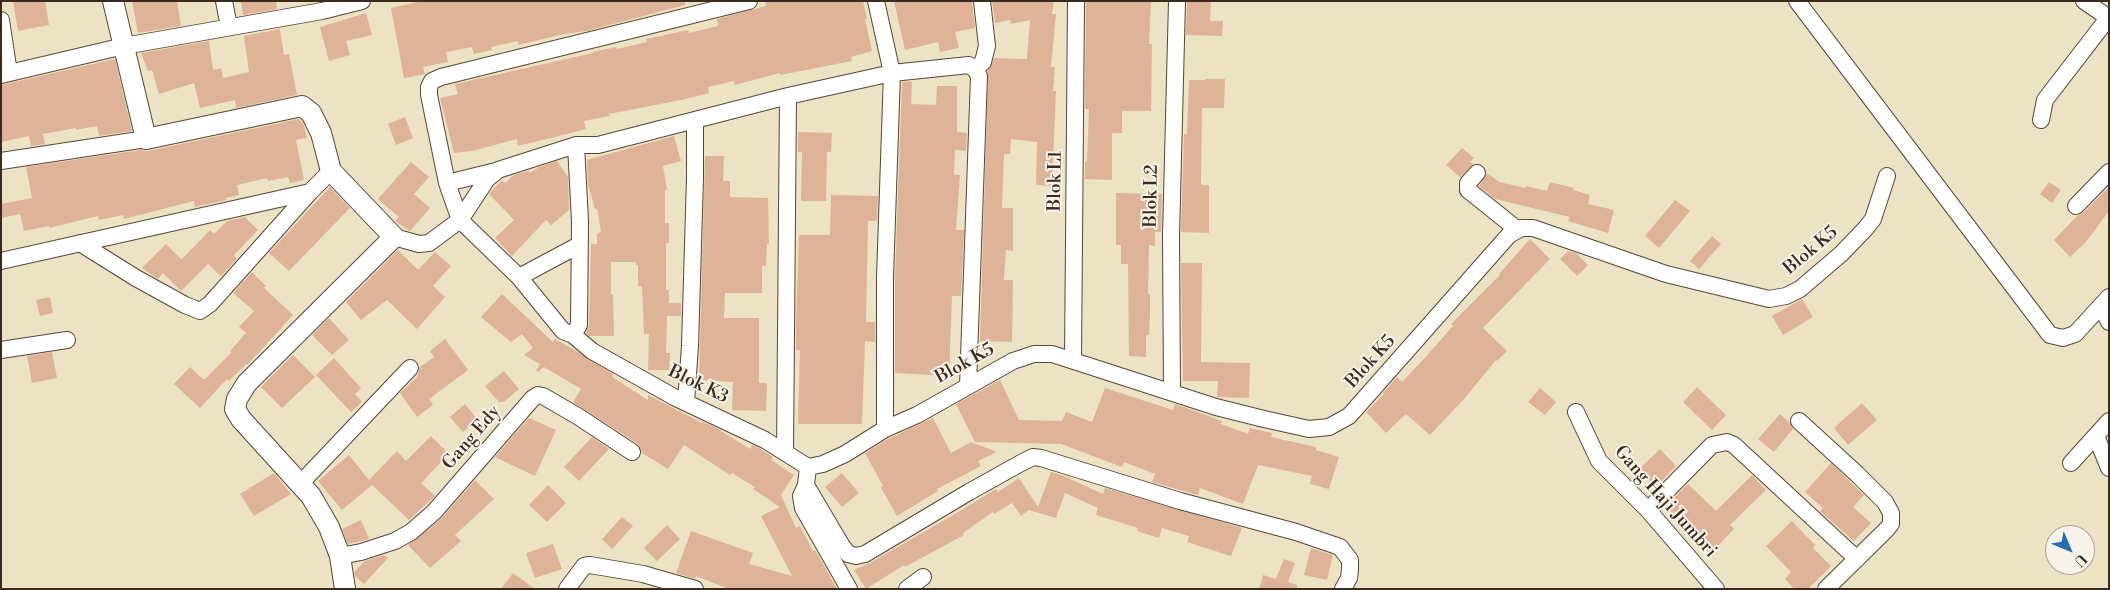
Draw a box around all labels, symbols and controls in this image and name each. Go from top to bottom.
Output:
street label: Blok L1 [1045,150,1067,212]
street label: Blok L2 [1141,164,1163,228]
street label: Blok K5 [1779,222,1843,280]
street label: Blok K5 [1341,331,1401,393]
street label: Blok K5 [932,339,998,389]
street label: Blok K3 [664,361,732,409]
street label: Gang Edy [438,402,506,474]
street label: Gang Haji Jumbri [1609,442,1721,562]
north arrow [2045,525,2095,575]
text: U [2070,550,2090,570]

